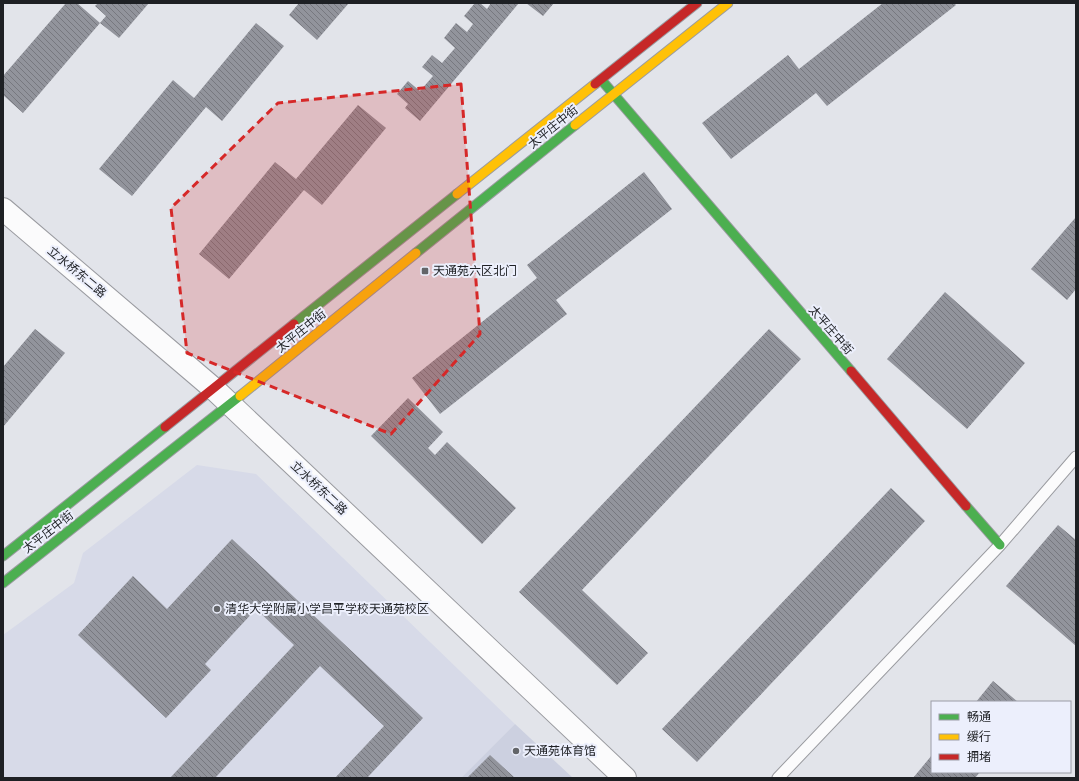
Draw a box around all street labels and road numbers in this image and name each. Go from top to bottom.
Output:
street label: 太平庄中街 [525,102,581,152]
street label: 立水桥东二路 [44,243,110,301]
street label: 太平庄中街 [805,302,857,358]
street label: 太平庄中街 [273,306,329,356]
street label: 立水桥东二路 [287,458,351,518]
street label: 太平庄中街 [19,507,77,557]

